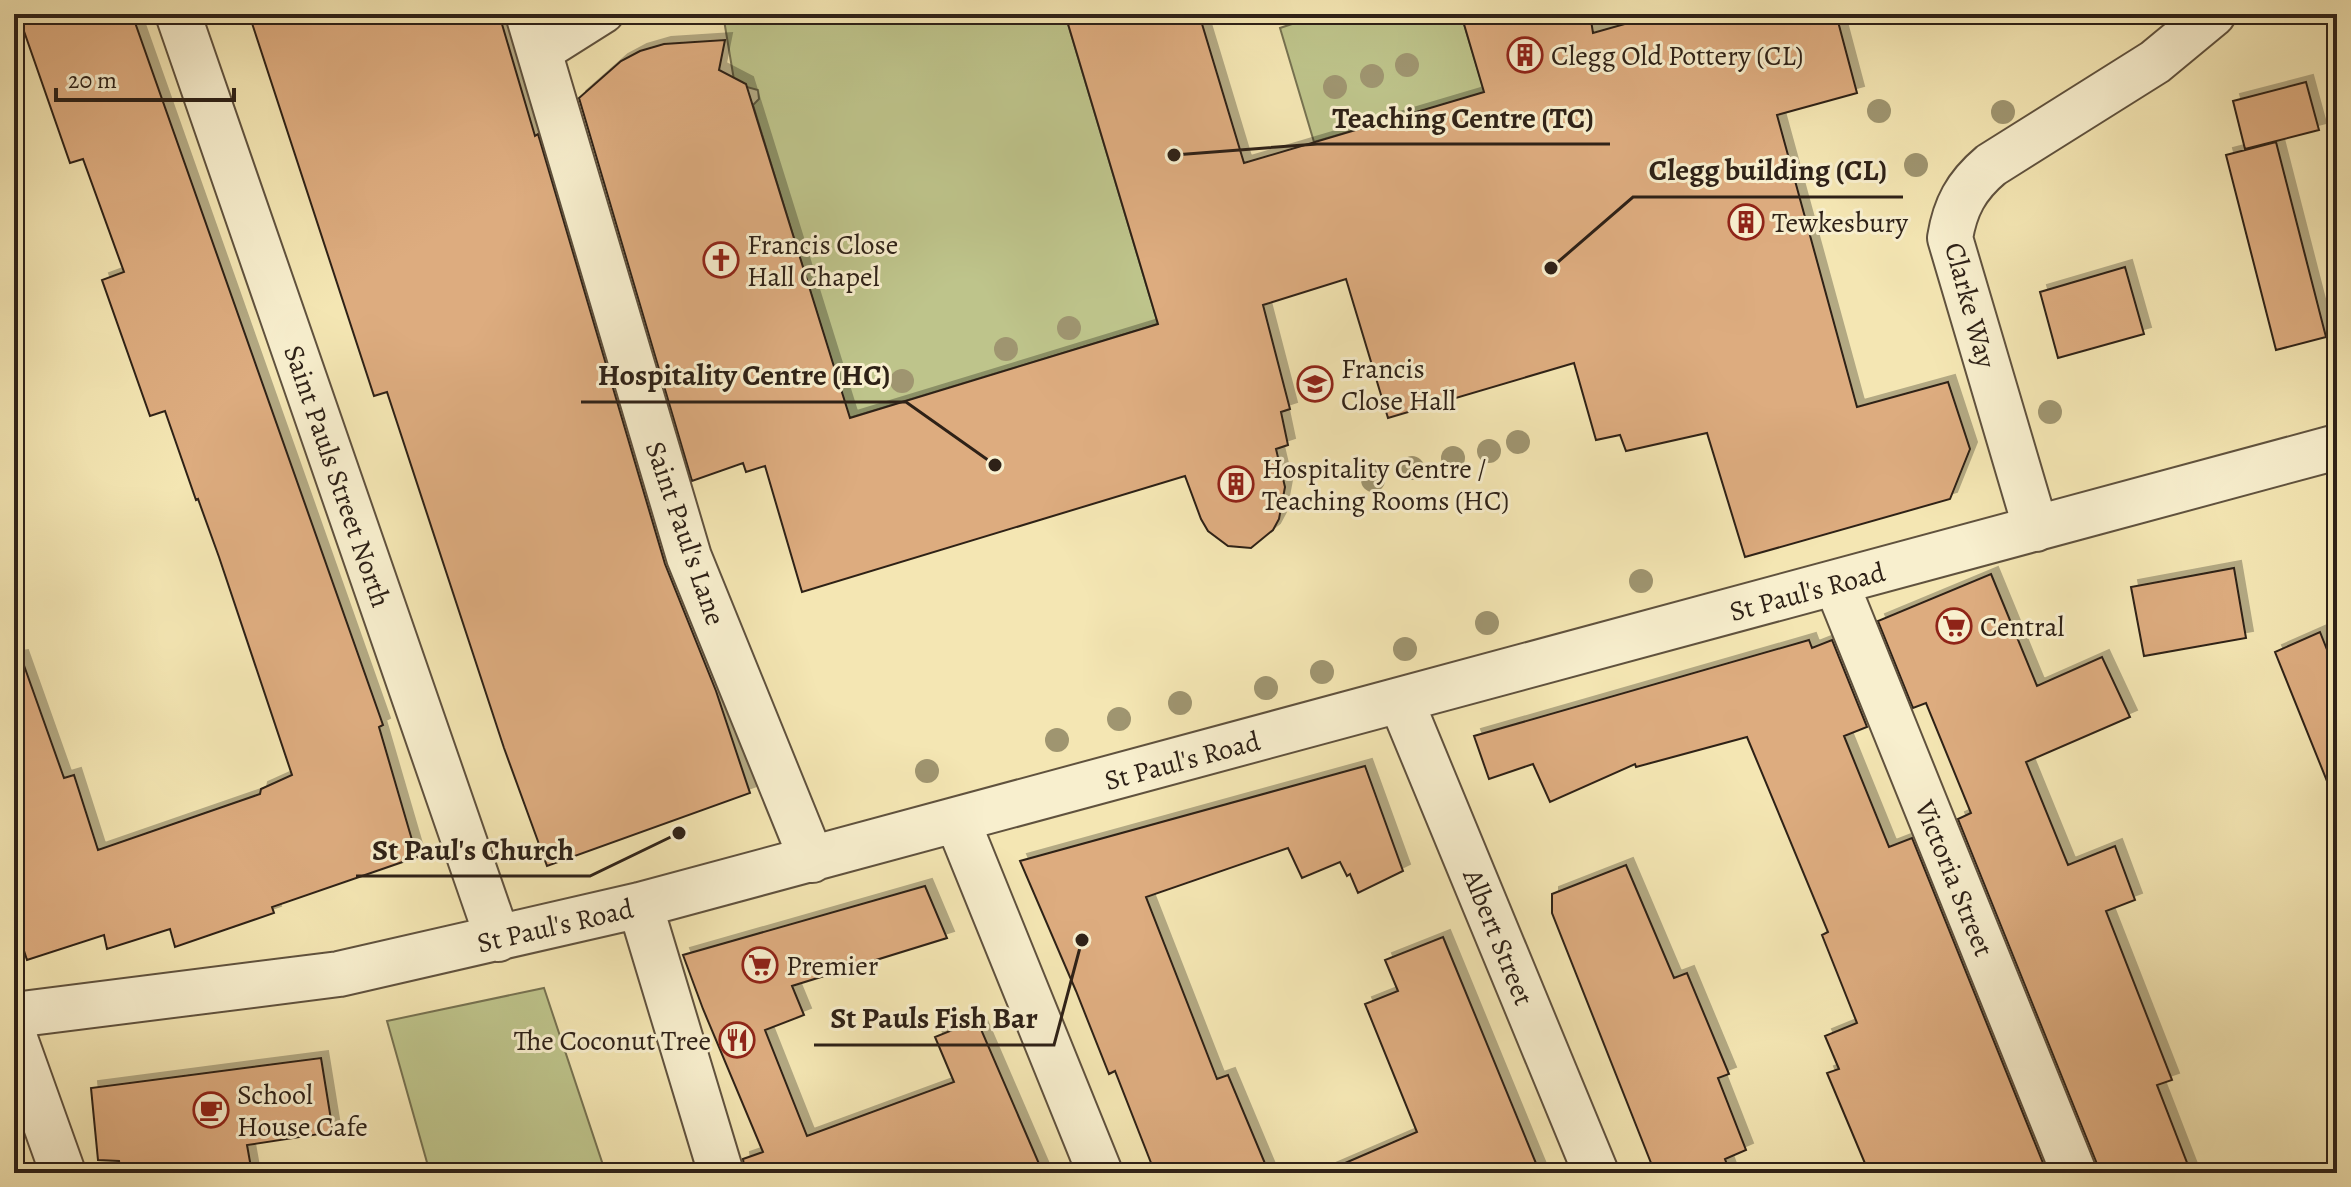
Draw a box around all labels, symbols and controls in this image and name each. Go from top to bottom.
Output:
building icon: Clegg Old Pottery (CL) [1506,36,1544,74]
place label: Clegg Old Pottery (CL) [1551,37,1803,75]
scale bar [56,52,234,102]
text: 20 m [68,64,117,96]
callout: Teaching Centre (TC) [1317,90,1610,144]
text: Teaching Centre (TC) [1332,98,1594,138]
callout: Clegg building (CL) [1633,143,1903,197]
text: Clegg building (CL) [1649,150,1887,190]
building icon: Tewkesbury [1727,203,1765,241]
place label: Tewkesbury [1772,204,1909,242]
place label: Francis Close Hall Chapel [747,226,898,296]
street label: Clarke Way [1935,238,2005,373]
church icon: Francis Close Hall Chapel [702,241,740,279]
street label: Saint Pauls Street North [274,340,400,613]
callout: Hospitality Centre (HC) [581,348,906,402]
place label: Francis Close Hall [1341,350,1456,420]
text: Hospitality Centre (HC) [598,355,890,395]
school or university icon: Francis Close Hall [1296,365,1334,403]
street label: Saint Paul's Lane [636,436,734,630]
place label: Hospitality Centre / Teaching Rooms (HC) [1262,450,1509,520]
building icon: Hospitality Centre / Teaching Rooms (HC) [1217,465,1255,503]
street label: St Paul's Road [1725,553,1890,631]
supermarket icon: Central [1935,607,1973,645]
place label: Central [1980,608,2065,646]
street label: St Paul's Road [1100,722,1265,800]
street label: Victoria Street [1905,794,2003,962]
callout: St Paul's Church [356,822,590,876]
text: St Paul's Church [372,830,574,870]
street label: Albert Street [1453,863,1543,1011]
street label: St Paul's Road [473,889,638,962]
supermarket icon: Premier [741,946,779,984]
place label: Premier [786,947,879,985]
callout: St Pauls Fish Bar [814,991,1054,1045]
text: St Pauls Fish Bar [830,998,1038,1038]
restaurant icon: The Coconut Tree [718,1021,756,1059]
place label: The Coconut Tree [514,1022,711,1060]
place label: School House Cafe [237,1076,368,1146]
cafe icon: School House Cafe [192,1091,230,1129]

